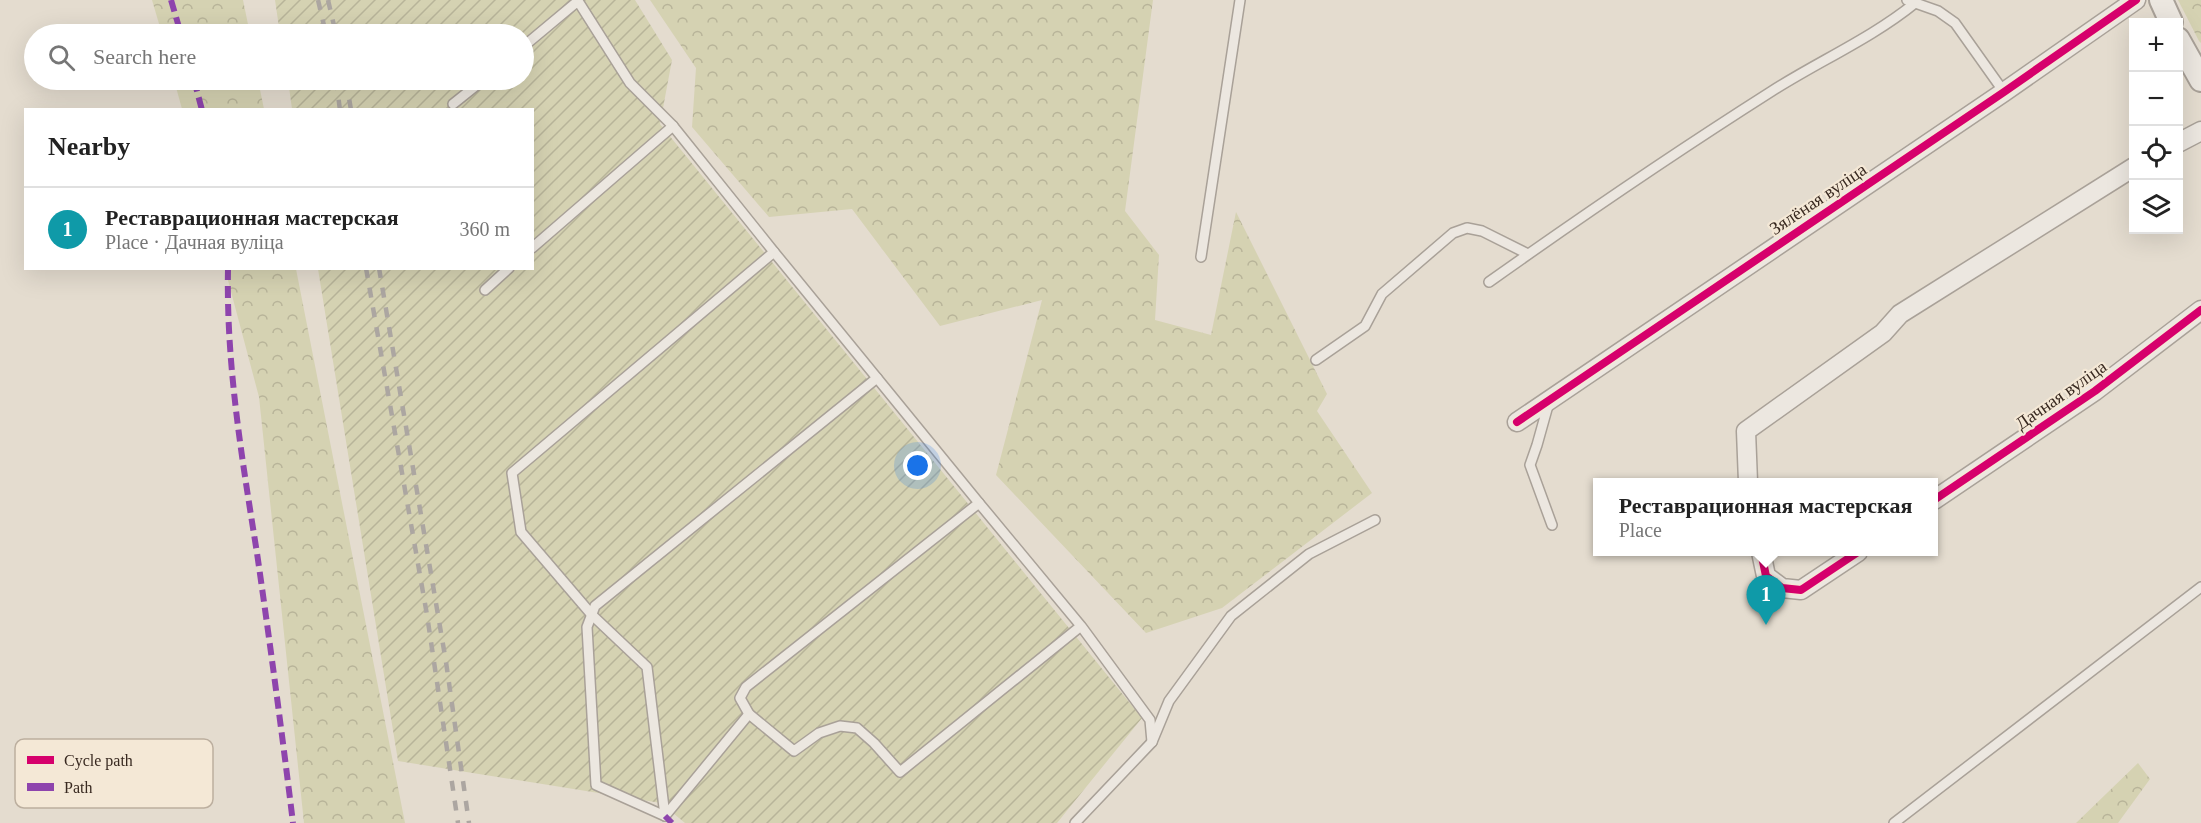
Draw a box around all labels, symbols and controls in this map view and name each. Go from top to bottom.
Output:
map controls [2129,18,2183,234]
button: + [2129,18,2183,72]
search box [24,24,534,90]
icon: search [45,41,78,74]
text: Search here [93,44,196,69]
button: − [2129,72,2183,126]
button: locate [2129,126,2183,180]
text: Nearby [48,132,130,161]
street label: Зялёная вуліца [1766,159,1870,239]
button: layers [2129,180,2183,234]
text: Реставрационная мастерская [105,205,399,230]
text: 1 [63,218,73,240]
text: 360 m [459,218,510,240]
text: Place · Дачная вуліца [105,231,284,253]
street label: Дачная вуліца [2012,356,2110,434]
your location [903,451,932,480]
popup [1593,478,1938,556]
text: Реставрационная мастерская [1619,493,1912,518]
text: Place [1619,519,1662,541]
pin: 1 [1746,576,1786,625]
legend [15,739,213,808]
text: Cycle path [64,752,133,770]
text: Path [64,779,92,796]

